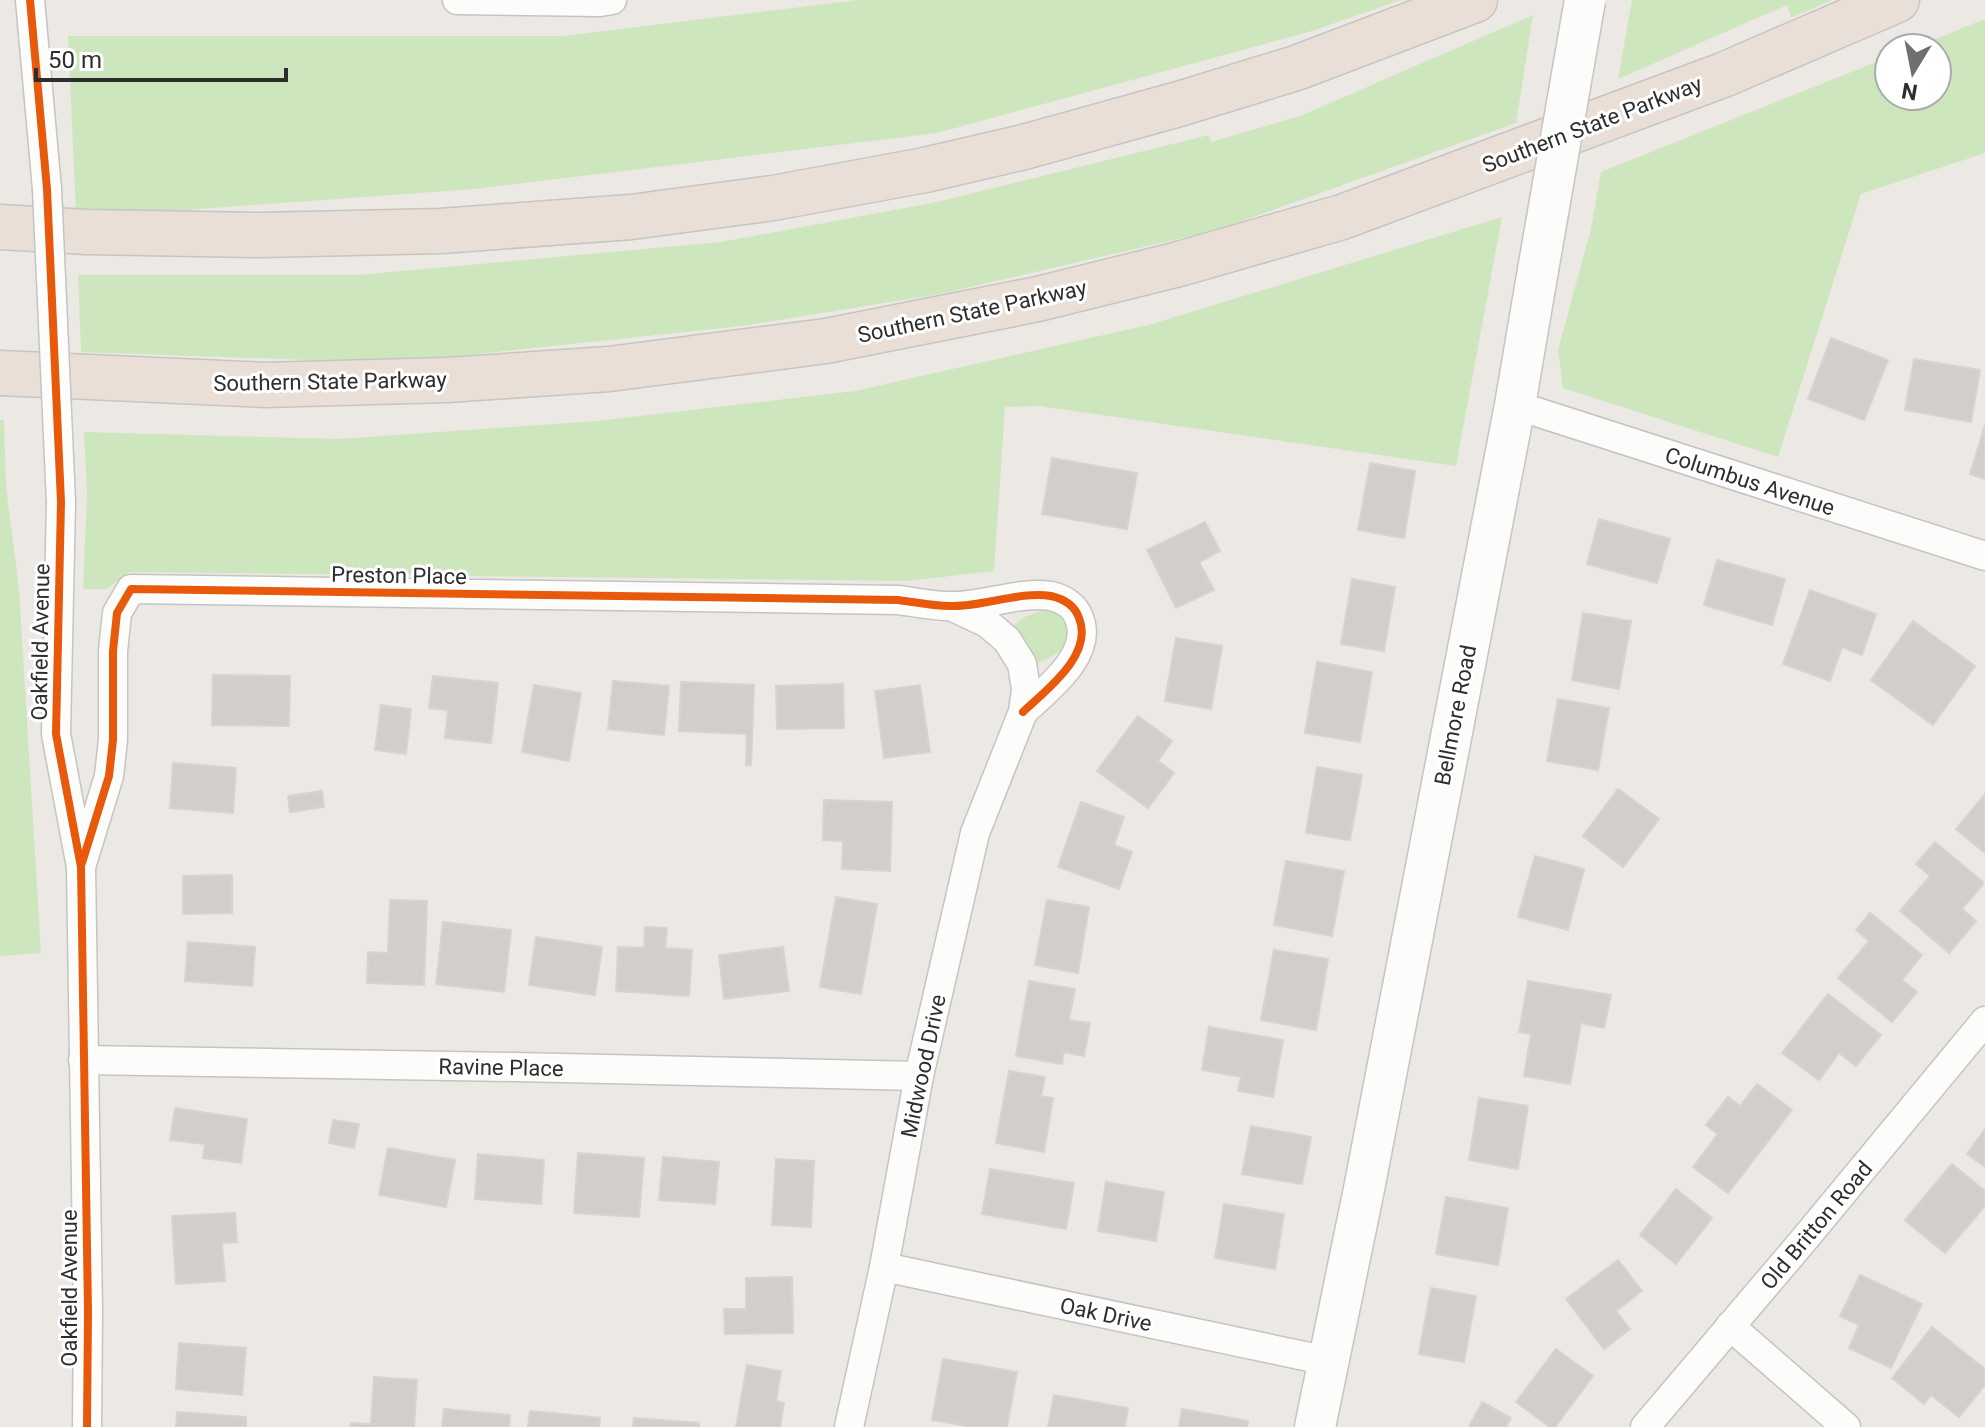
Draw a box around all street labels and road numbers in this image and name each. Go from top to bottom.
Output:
street label: Southern State Parkway [1479,71,1706,178]
street label: Southern State Parkway [855,275,1089,348]
street label: Southern State Parkway [213,367,448,396]
street label: Columbus Avenue [1662,442,1838,521]
street label: Preston Place [331,562,467,589]
street label: Oakfield Avenue [27,563,54,721]
street label: Bellmore Road [1430,643,1481,788]
street label: Midwood Drive [896,992,951,1140]
street label: Ravine Place [438,1054,564,1081]
street label: Old Britton Road [1755,1156,1877,1295]
street label: Oakfield Avenue [57,1209,82,1367]
street label: Oak Drive [1058,1293,1154,1336]

